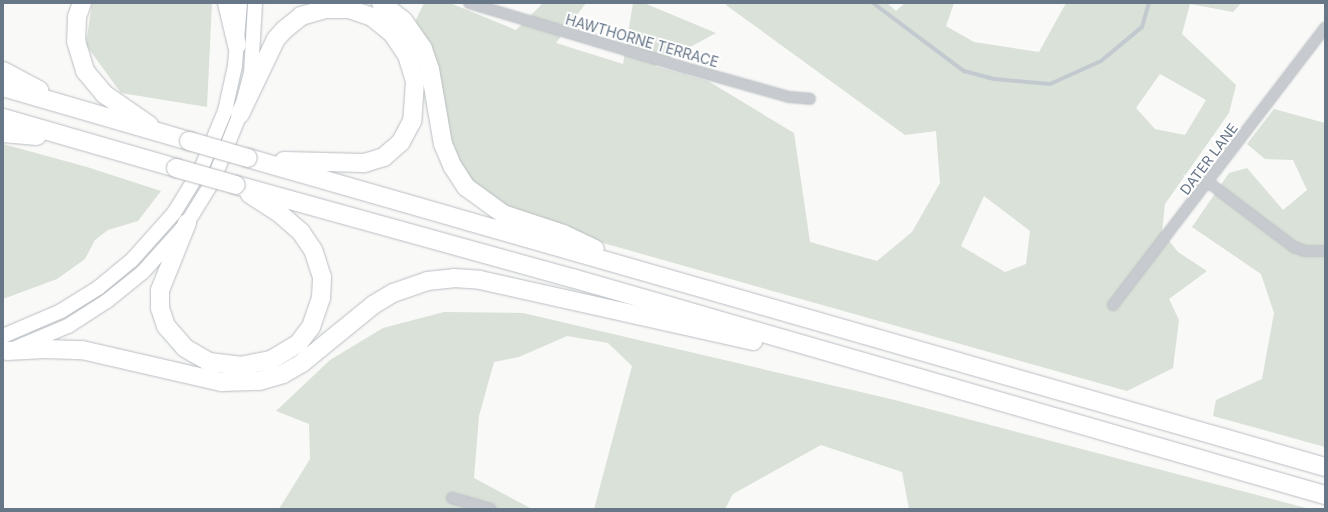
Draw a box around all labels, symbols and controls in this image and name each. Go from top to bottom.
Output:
street label: HAWTHORNE TERRACE [564,11,720,71]
street label: DATER LANE [1177,120,1241,198]

